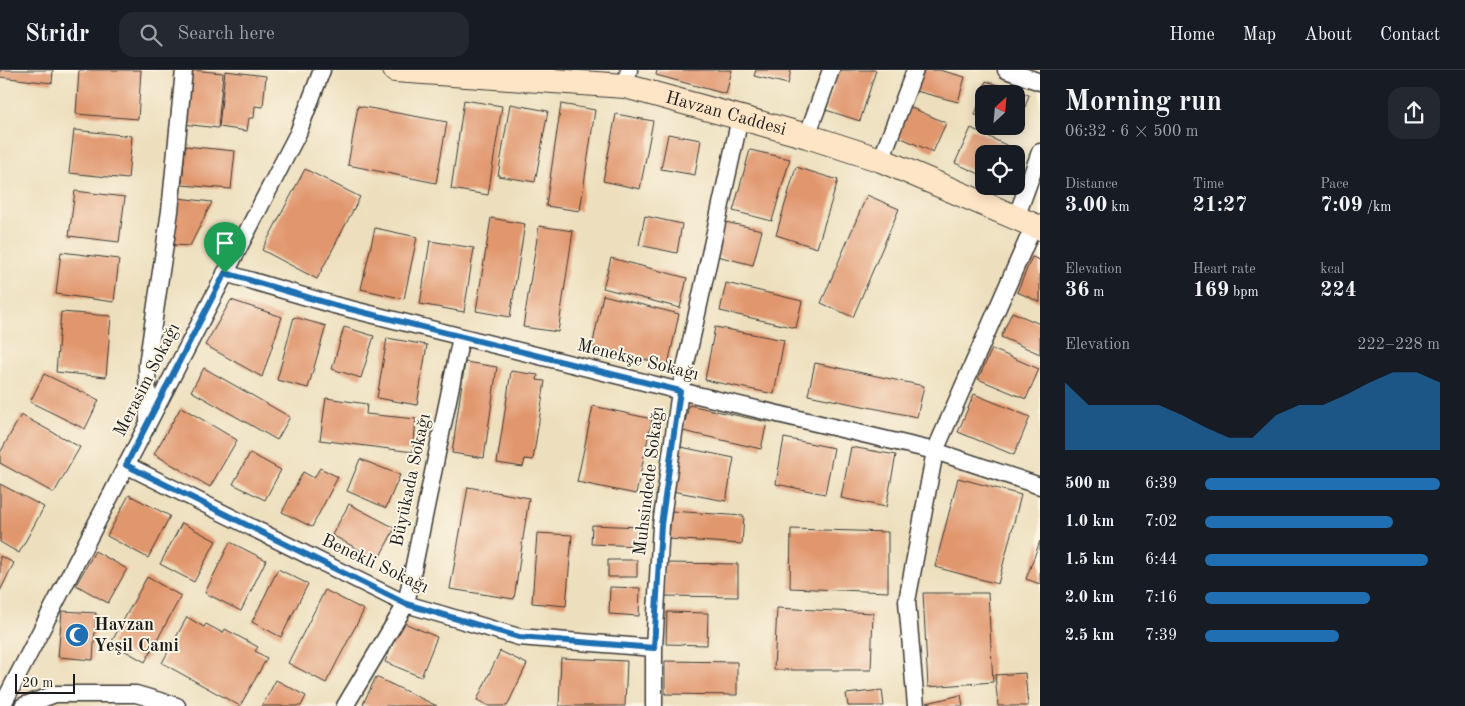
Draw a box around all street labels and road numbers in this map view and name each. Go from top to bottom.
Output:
street label: Havzan Caddesi [663,89,788,139]
street label: Merasim Sokağı [111,320,183,440]
street label: Menekşe Sokağı [575,336,701,384]
street label: Muhsindede Sokağı [631,405,667,557]
street label: Büyükada Sokağı [388,412,434,548]
street label: Benekli Sokağı [319,531,431,597]

